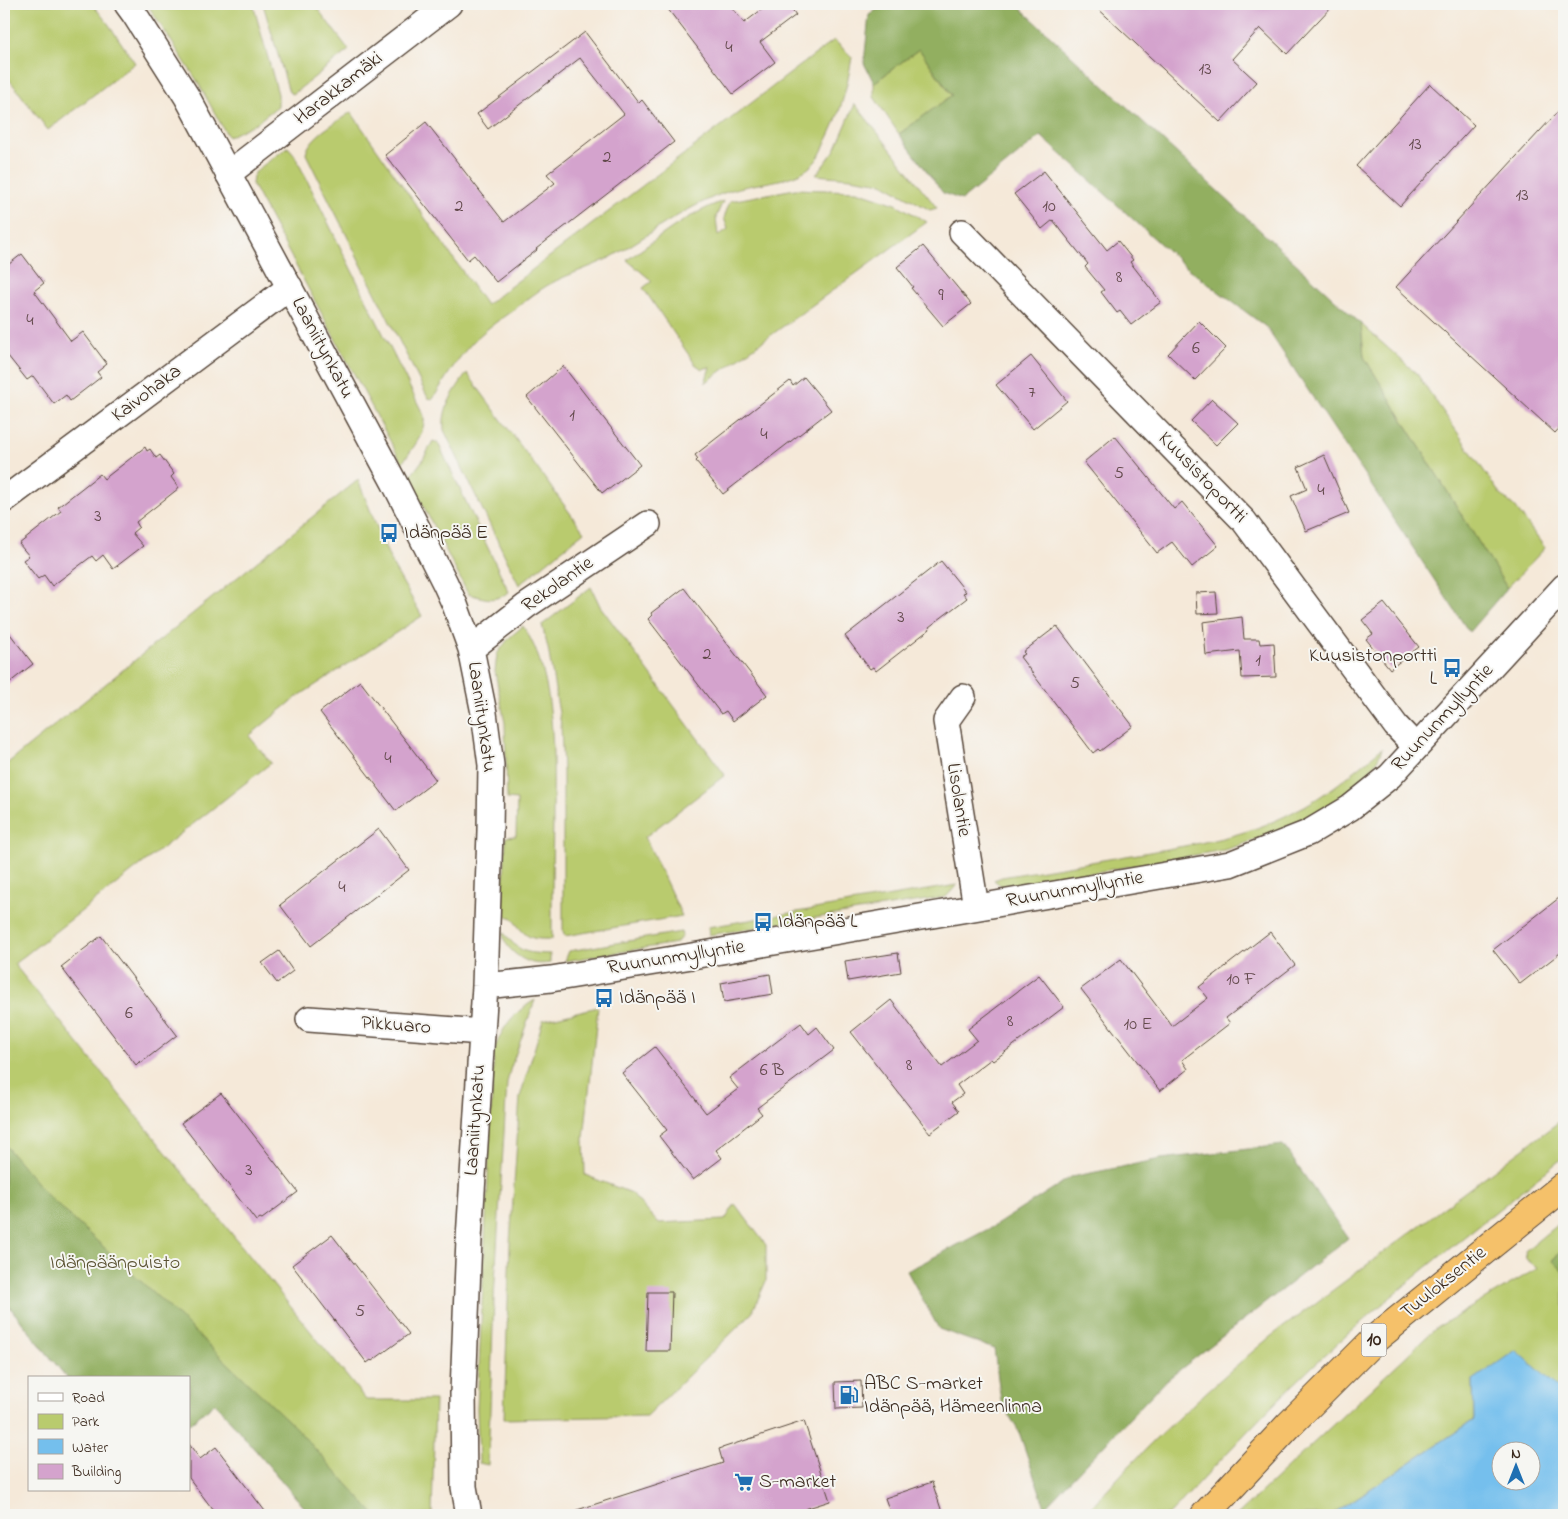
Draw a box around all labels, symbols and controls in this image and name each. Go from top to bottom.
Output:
house number: 4 [725,35,733,61]
street label: Harakkamäki [288,45,390,133]
house number: 13 [1198,57,1212,83]
house number: 13 [1408,132,1422,158]
house number: 2 [603,145,612,171]
house number: 13 [1515,183,1529,209]
house number: 2 [455,194,464,220]
house number: 10 [1042,194,1056,220]
house number: 8 [1116,265,1123,291]
house number: 9 [938,283,944,309]
street label: Laaniitynkatu [283,292,361,404]
house number: 4 [26,308,34,334]
house number: 6 [1192,336,1200,362]
street label: Kaivohaka [106,358,188,430]
house number: 7 [1028,380,1036,406]
house number: 1 [569,403,575,429]
house number: 4 [760,422,768,448]
street label: Kuusistoportti [1151,425,1253,531]
house number: 5 [1114,461,1124,487]
house number: 4 [1317,478,1325,504]
house number: 3 [94,504,102,530]
place label: Idänpää E [404,519,488,548]
bus stop icon: Idänpää E [378,522,400,544]
street label: Rekolantie [516,550,600,620]
house number: 3 [897,605,905,631]
house number: 2 [703,642,712,668]
place label: Kuusistonportti L [1309,642,1438,694]
house number: 1 [1255,648,1261,674]
street label: Ruununmyllyntie [1385,657,1501,779]
bus stop icon: Kuusistonportti L [1441,657,1463,679]
street label: Laaniitynkatu [459,660,503,774]
house number: 5 [1070,671,1080,697]
house number: 4 [384,746,392,772]
street label: Lisolantie [938,761,978,839]
street label: Ruununmyllyntie [1004,864,1146,916]
house number: 4 [338,875,346,901]
place label: Idänpää L [778,908,858,937]
bus stop icon: Idänpää L [752,911,774,933]
street label: Ruununmyllyntie [605,933,747,983]
house number: 10 F [1226,967,1256,993]
place label: Idänpää I [619,984,696,1013]
bus stop icon: Idänpää I [593,987,615,1009]
house number: 6 [125,1001,133,1027]
street label: Pikkuaro [360,1009,432,1043]
house number: 8 [1007,1009,1014,1035]
house number: 10 E [1124,1012,1153,1038]
house number: 8 [906,1053,913,1079]
house number: 6 B [760,1058,784,1084]
street label: Laaniitynkatu [458,1063,494,1177]
house number: 3 [245,1158,253,1184]
street label: Tuuloksentie [1395,1239,1493,1327]
park label: Idänpäänpuisto [50,1249,180,1278]
house number: 5 [355,1299,365,1325]
road number: 10 [1362,1324,1386,1356]
place label: ABC S-market Idänpää, Hämeenlinna [864,1370,1042,1422]
legend [28,1376,190,1492]
fuel station icon: ABC S-market Idänpää, Hämeenlinna [838,1384,860,1406]
text: Road [72,1387,105,1409]
text: Park [72,1411,100,1433]
text: Water [72,1437,108,1459]
north arrow [1490,1442,1540,1492]
text: N [1511,1444,1521,1465]
text: Building [71,1461,121,1484]
place label: S-market [759,1468,837,1497]
supermarket icon: S-market [733,1471,755,1493]

